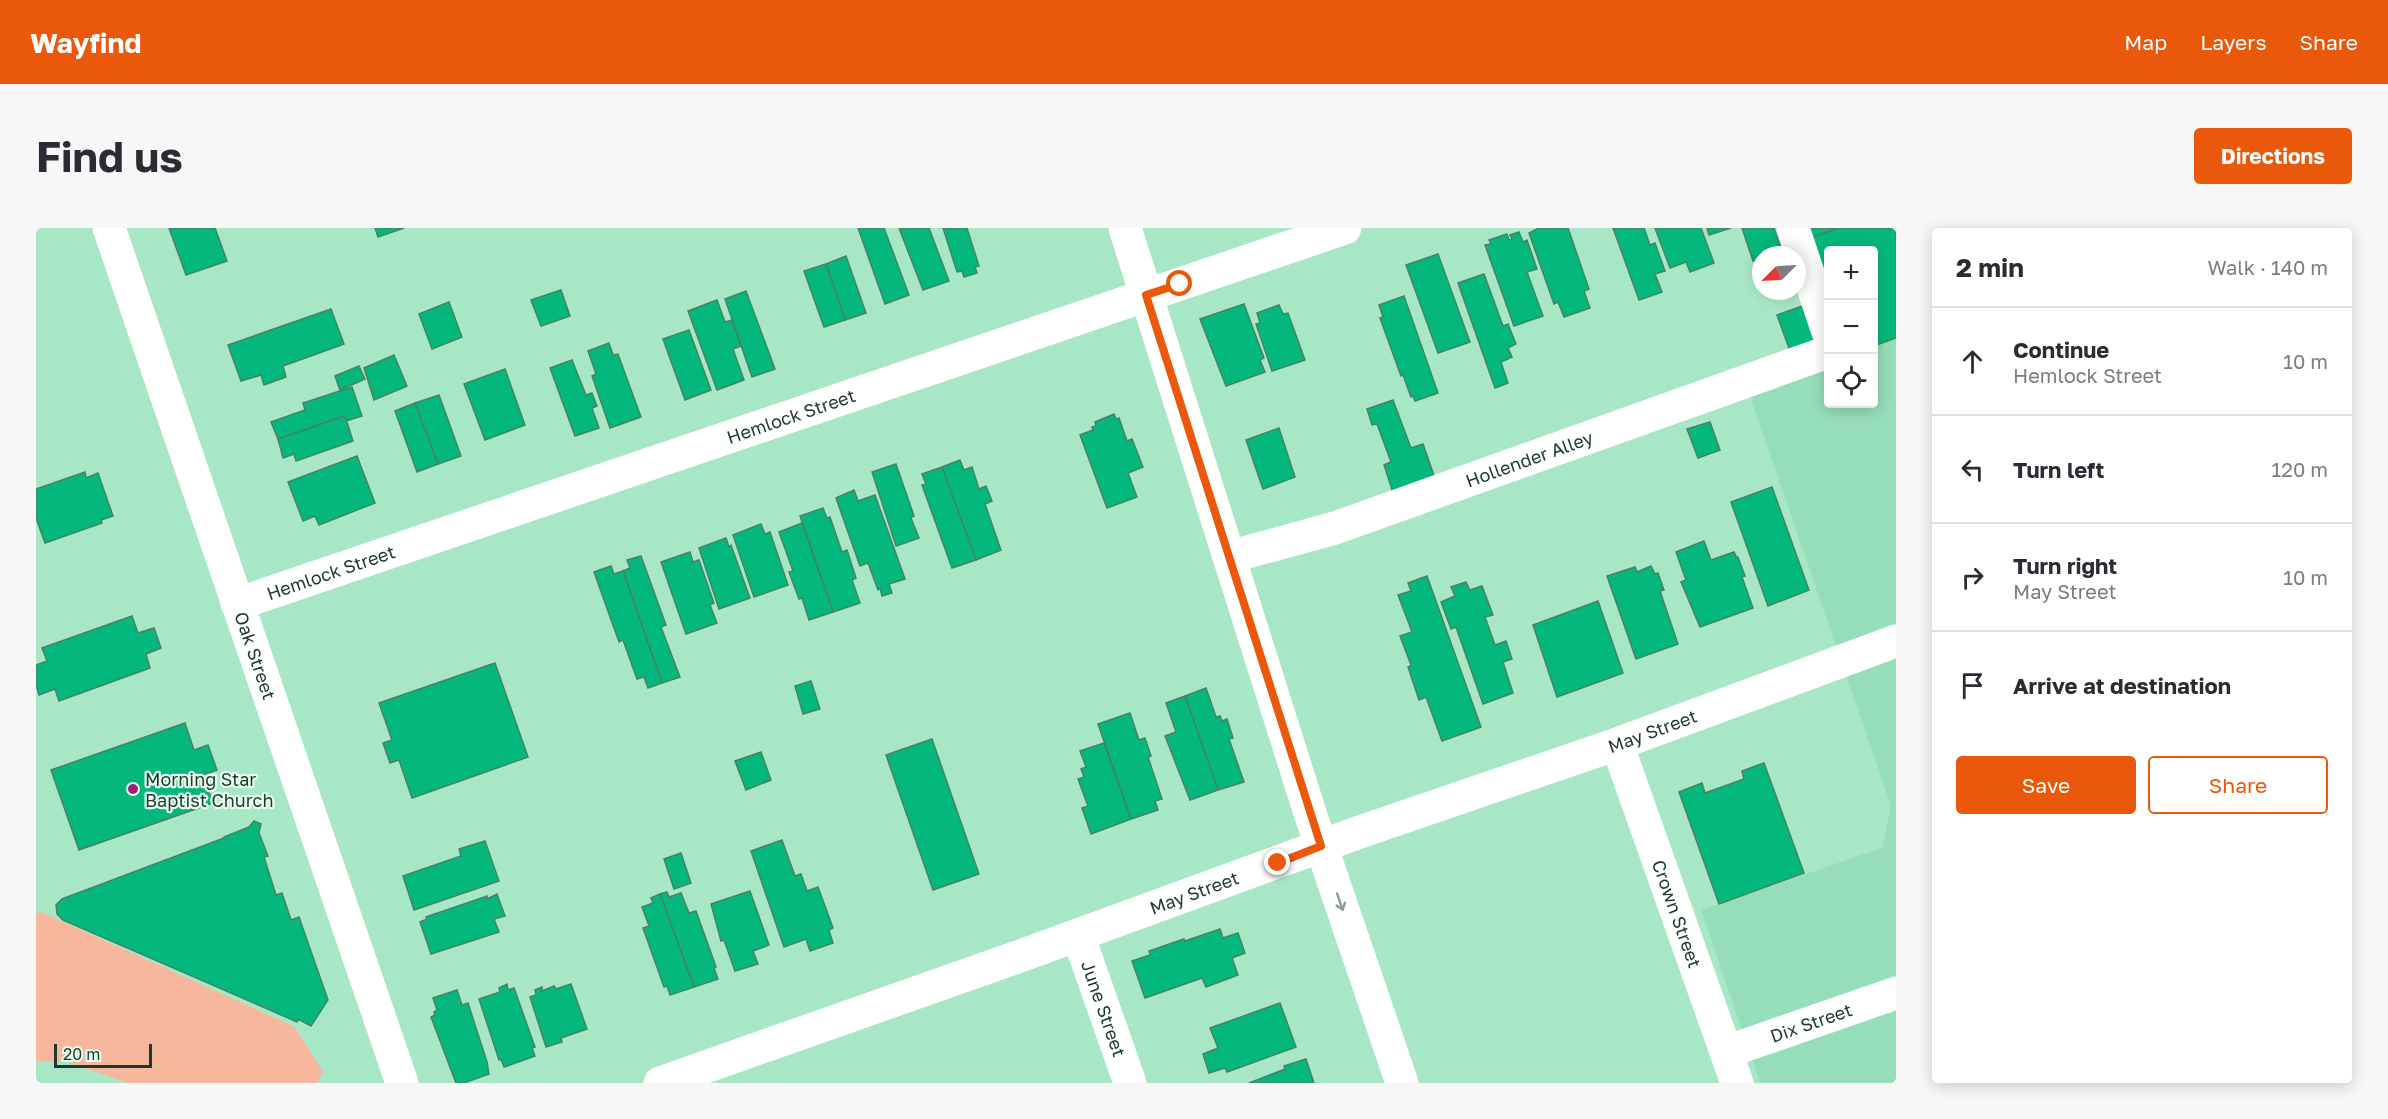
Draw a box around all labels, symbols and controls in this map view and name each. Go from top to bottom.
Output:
text: Wayfind [30,26,142,59]
text: Map [2124,29,2167,55]
text: Layers [2200,29,2267,55]
text: Share [2300,29,2358,55]
button: Directions [2194,128,2352,184]
text: Find us [36,131,183,181]
north arrow [1752,246,1806,300]
map controls [1824,246,1878,408]
button: + [1824,246,1878,300]
text: 2 min [1956,252,2024,283]
text: Walk · 140 m [2208,255,2328,279]
route start [1166,270,1192,296]
button: − [1824,300,1878,354]
text: Continue [2013,336,2109,363]
icon: ahead [1956,345,1989,378]
text: 10 m [2283,349,2328,373]
button: locate [1824,354,1878,408]
text: Hemlock Street [2013,363,2162,387]
street label: Hemlock Street [724,384,858,448]
street label: Hollender Alley [1462,426,1596,492]
icon: left [1956,453,1989,486]
text: Turn left [2013,456,2104,483]
text: 120 m [2272,457,2328,481]
street label: Hemlock Street [264,540,398,604]
text: Turn right [2013,552,2117,579]
icon: right [1956,561,1989,594]
text: 10 m [2283,565,2328,589]
text: May Street [2013,579,2117,603]
street label: Oak Street [230,609,281,702]
icon: arrive [1956,669,1989,702]
text: Arrive at destination [2013,672,2231,699]
street label: May Street [1605,704,1700,757]
button: Save [1956,756,2136,814]
button: Share [2148,756,2328,814]
place label: Morning Star Baptist Church [145,768,273,811]
marker: Morning Star Baptist Church [126,782,140,796]
route end [1264,849,1290,875]
street label: Crown Street [1648,857,1706,971]
street label: May Street [1146,866,1242,919]
one-way arrow [1336,892,1347,911]
street label: June Street [1077,958,1131,1060]
street label: Dix Street [1767,998,1855,1047]
scale bar [54,1041,152,1068]
text: 20 m [63,1044,100,1064]

